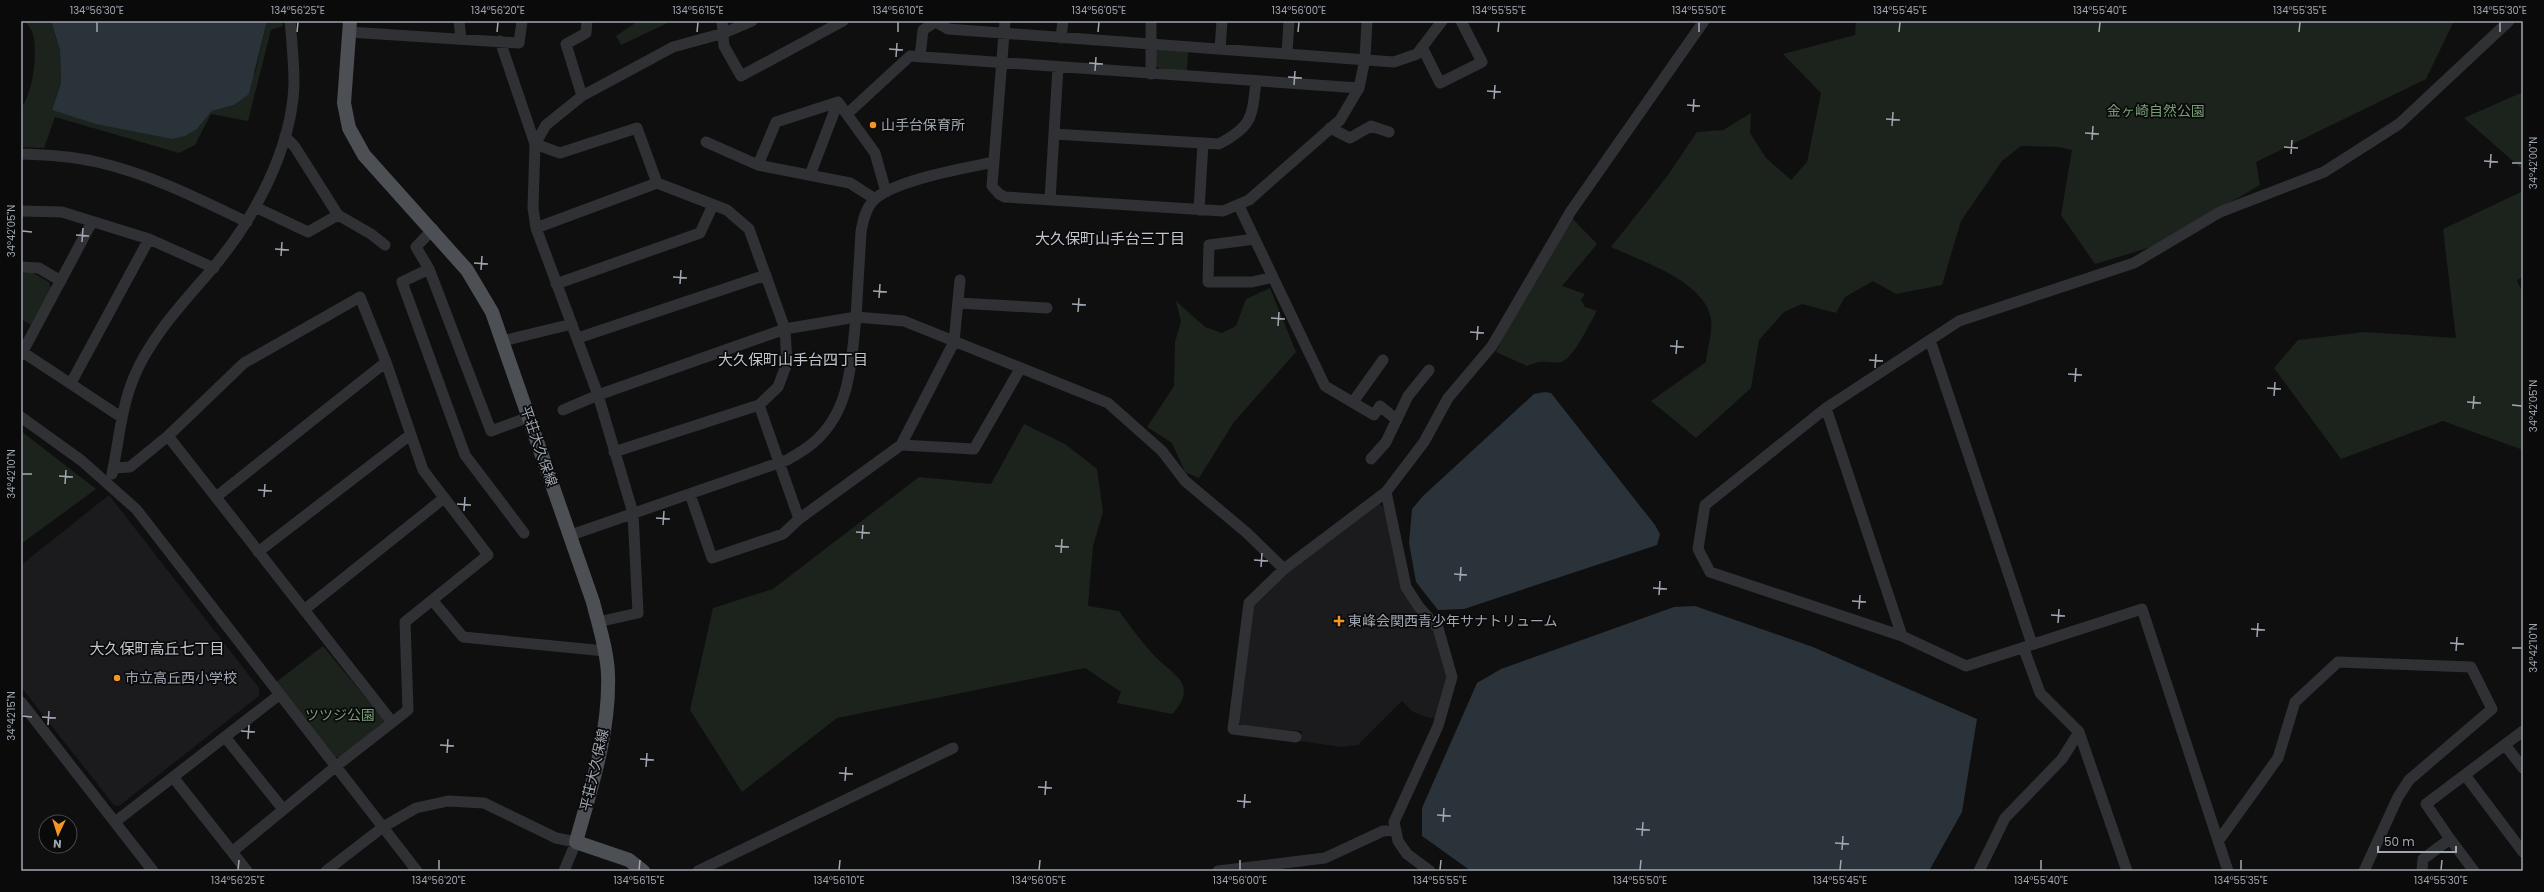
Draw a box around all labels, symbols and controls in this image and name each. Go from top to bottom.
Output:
text: 134°56'30"E [70,3,124,18]
text: 134°56'25"E [271,3,325,18]
text: 134°56'20"E [471,3,525,18]
text: 134°56'15"E [672,3,724,18]
text: 134°56'10"E [872,3,924,18]
text: 134°56'05"E [1072,3,1126,18]
text: 134°56'00"E [1272,3,1326,18]
text: 134°55'55"E [1472,3,1526,18]
text: 134°55'50"E [1672,3,1726,18]
text: 134°55'45"E [1873,3,1927,18]
text: 134°55'40"E [2073,3,2127,18]
text: 134°55'35"E [2273,3,2327,18]
text: 134°55'30"E [2473,3,2527,18]
park label: 金ヶ崎自然公園 [2107,101,2205,121]
place label: 山手台保育所 [881,115,965,135]
marker: 山手台保育所 [868,120,878,130]
text: 34°42'00"N [2526,137,2541,189]
text: 34°42'05"N [4,205,19,257]
district label: 大久保町山手台三丁目 [1035,228,1185,249]
district label: 大久保町山手台四丁目 [718,349,868,370]
text: 34°42'05"N [2526,380,2541,432]
street label: 平荘大久保線 [516,403,562,489]
text: 34°42'10"N [4,449,19,499]
place label: 東峰会関西青少年サナトリューム [1348,611,1558,631]
marker: 東峰会関西青少年サナトリューム [1333,615,1345,627]
text: 34°42'10"N [2526,623,2541,673]
district label: 大久保町高丘七丁目 [89,638,225,659]
place label: 市立高丘西小学校 [125,668,237,688]
marker: 市立高丘西小学校 [112,673,122,683]
text: 34°42'15"N [4,691,19,741]
park label: ツツジ公園 [305,705,375,725]
street label: 平荘大久保線 [575,727,613,813]
north arrow [38,814,78,854]
scale bar [2378,828,2456,854]
text: 50 m [2384,833,2415,850]
text: N [53,836,62,852]
text: 134°56'25"E [211,873,265,888]
text: 134°56'20"E [412,873,466,888]
text: 134°56'15"E [613,873,665,888]
text: 134°56'10"E [813,873,865,888]
text: 134°56'05"E [1012,873,1066,888]
text: 134°56'00"E [1213,873,1267,888]
text: 134°55'55"E [1413,873,1467,888]
text: 134°55'50"E [1613,873,1667,888]
text: 134°55'45"E [1813,873,1867,888]
text: 134°55'40"E [2014,873,2068,888]
text: 134°55'35"E [2214,873,2268,888]
text: 134°55'30"E [2414,873,2468,888]

